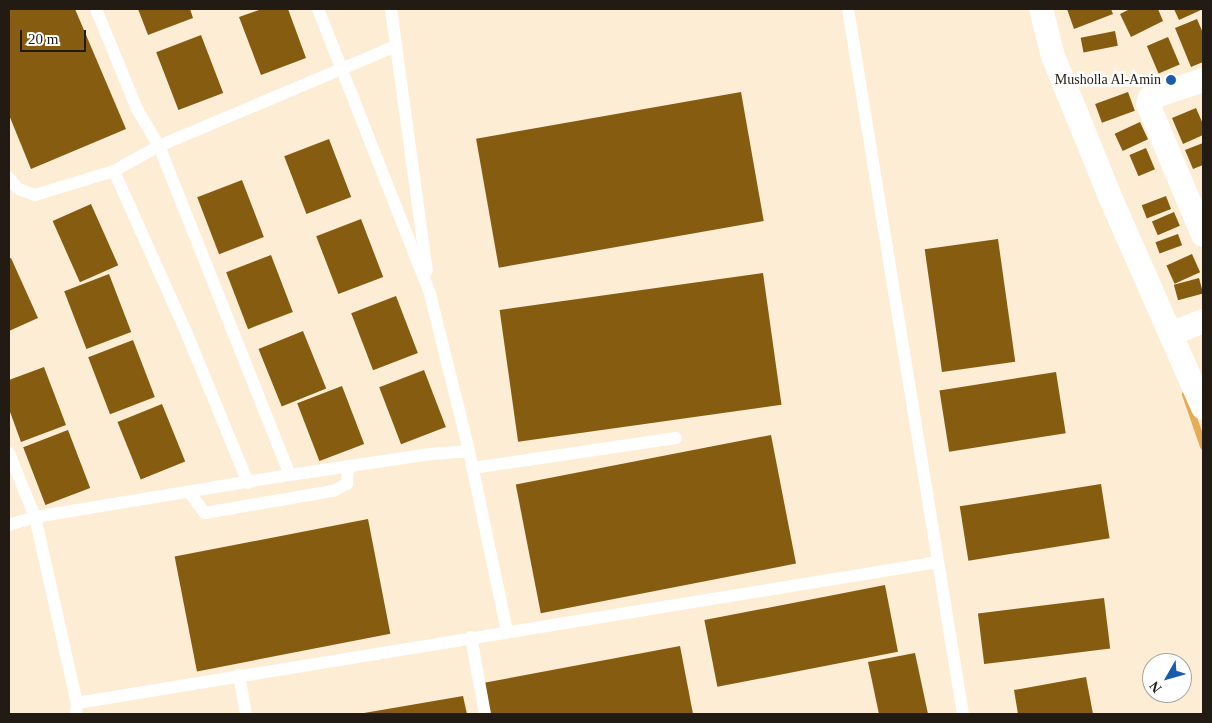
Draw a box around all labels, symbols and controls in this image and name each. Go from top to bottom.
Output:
scale bar [22,20,89,52]
text: 20 m [28,31,58,47]
place label: Musholla Al-Amin [1054,72,1161,88]
marker: Musholla Al-Amin [1165,74,1177,86]
north arrow [1142,653,1192,703]
text: N [1147,678,1165,696]

